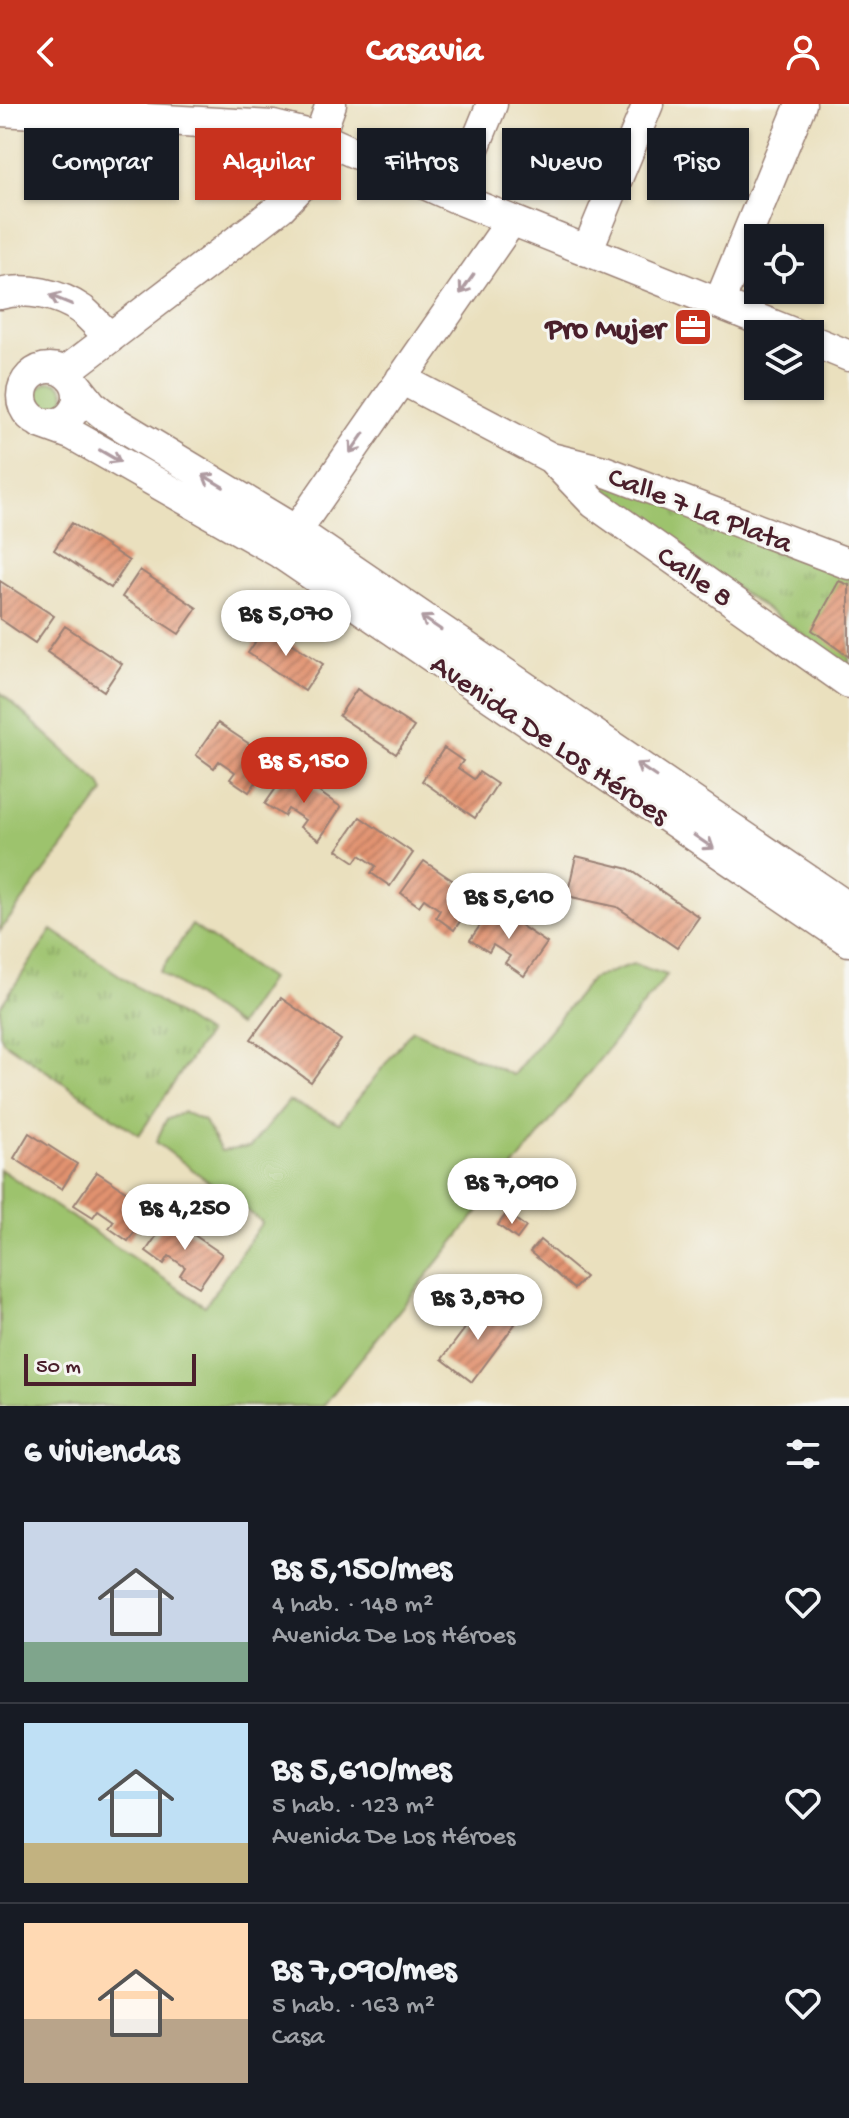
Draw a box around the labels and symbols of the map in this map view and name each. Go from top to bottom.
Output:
one-way arrow [459,273,475,295]
one-way arrow [49,292,74,307]
office icon: Pro Mujer [672,306,714,348]
place label: Pro Mujer [543,314,668,349]
one-way arrow [349,432,365,454]
one-way arrow [98,449,122,465]
street label: Calle 7 La Plata [602,461,798,564]
one-way arrow [202,473,225,489]
street label: Calle 8 [649,540,738,617]
pin: Bs 5,070 [203,590,369,658]
one-way arrow [420,615,442,631]
street label: Avenida De Los Héroes [422,649,675,835]
pin: Bs 5,150 [221,737,387,805]
one-way arrow [635,761,657,778]
one-way arrow [692,834,714,850]
pin: Bs 5,610 [426,873,592,941]
pin: Bs 7,090 [429,1158,595,1226]
pin: Bs 4,250 [102,1184,268,1252]
pin: Bs 3,870 [395,1274,561,1342]
scale bar [24,1350,196,1386]

